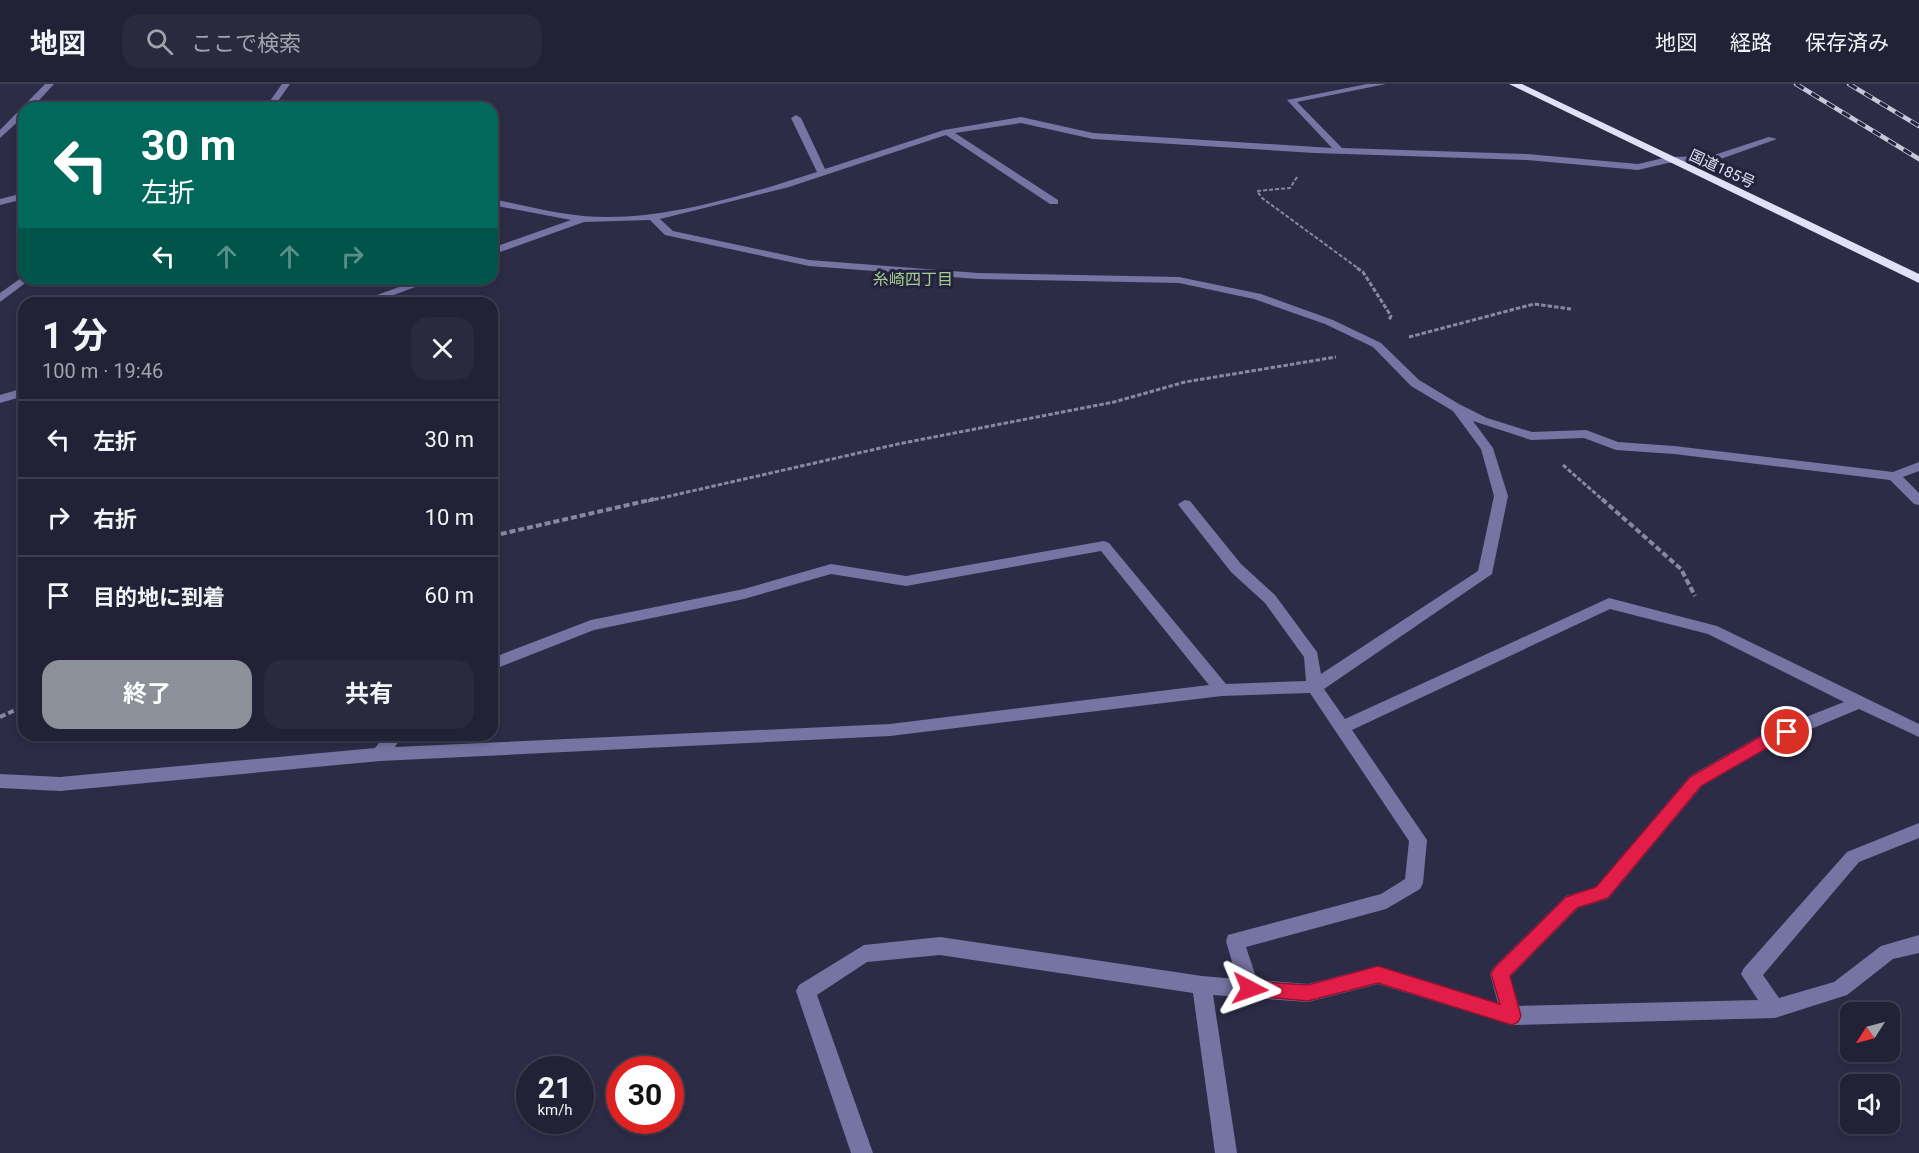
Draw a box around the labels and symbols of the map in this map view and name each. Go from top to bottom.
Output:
street label: 国道185号 [1686,146,1758,192]
district label: 糸崎四丁目 [873,270,953,289]
pin [1761,706,1812,757]
position arrow [1218,957,1282,1021]
north arrow [1840,1002,1900,1062]
speed limit sign: 30 [606,1056,684,1134]

